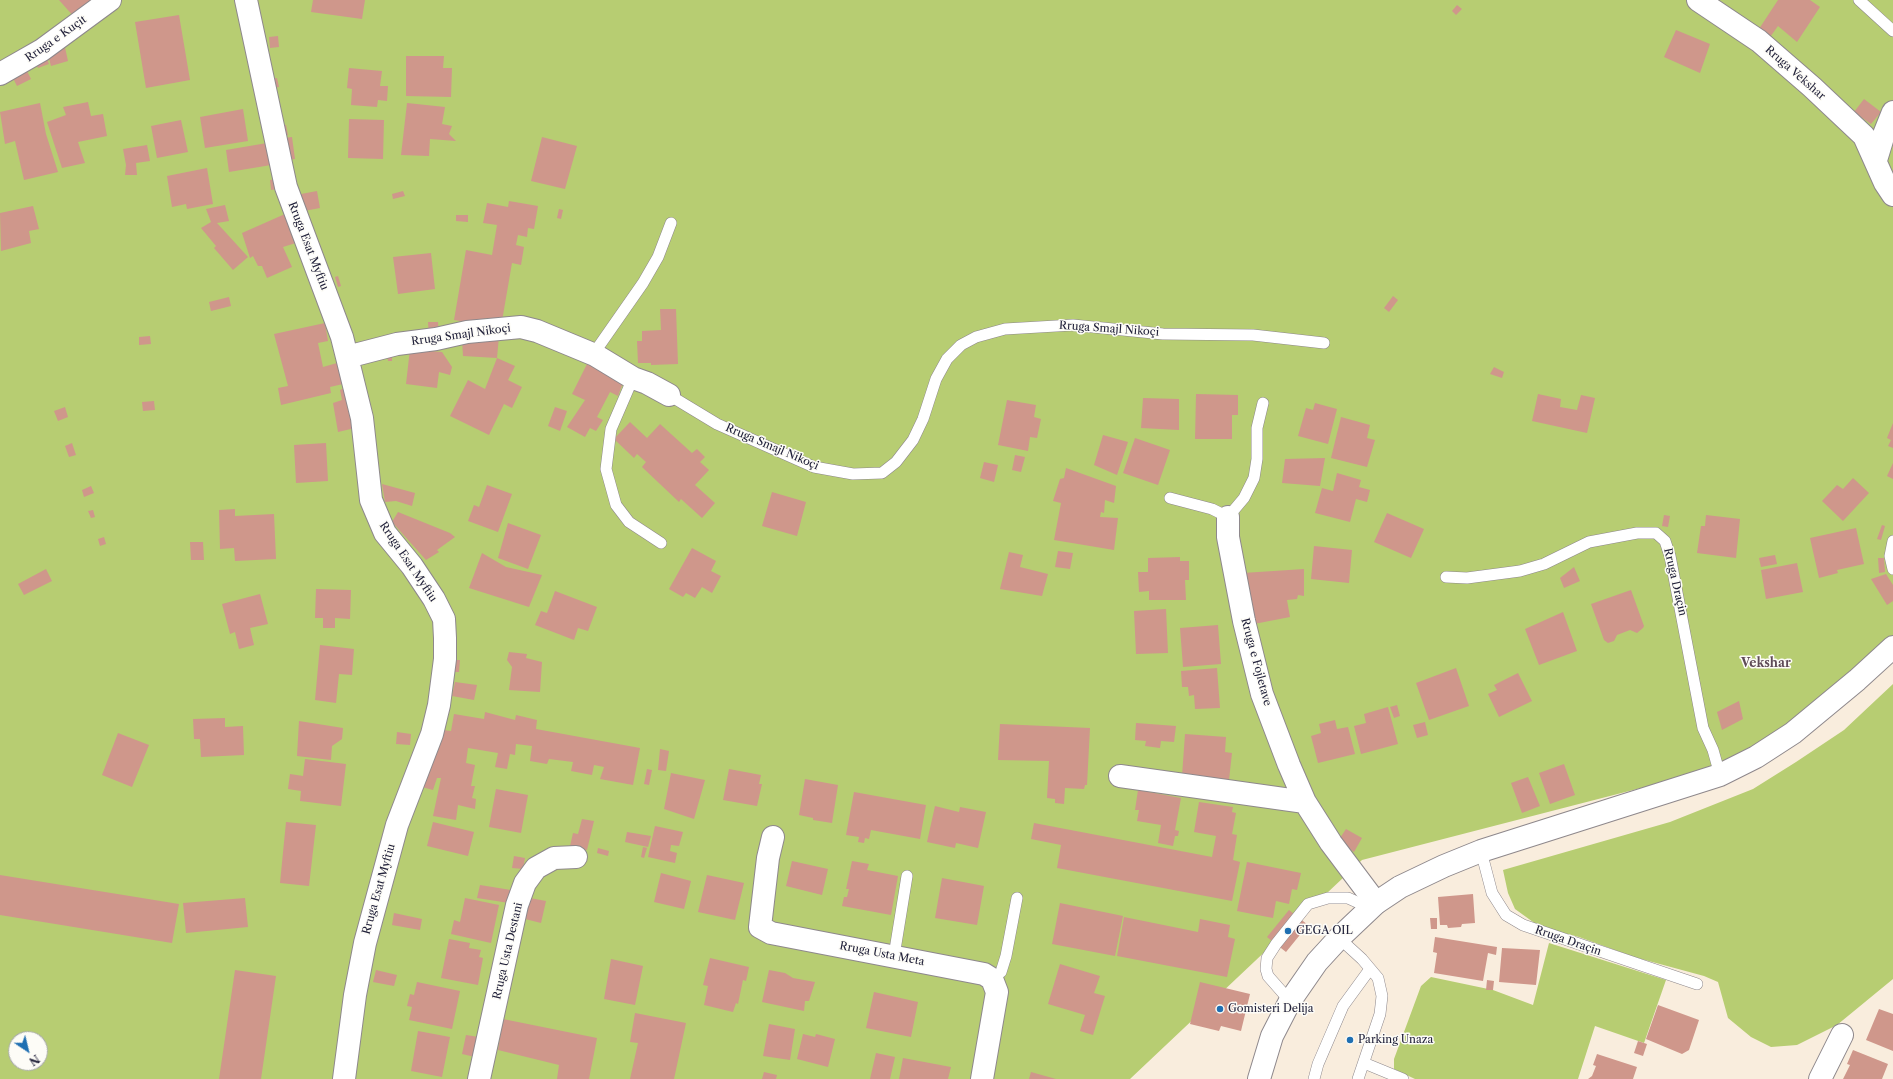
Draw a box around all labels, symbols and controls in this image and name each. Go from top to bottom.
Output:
street label: Rruga e Kuçit [23,13,89,65]
street label: Rruga Vekshar [1762,43,1828,103]
street label: Rruga Esat Myftiu [285,200,331,292]
street label: Rruga Smajl Nikoçi [1059,319,1159,339]
street label: Rruga Smajl Nikoçi [410,321,512,349]
street label: Rruga Smajl Nikoçi [723,421,821,473]
street label: Rruga Esat Myftiu [376,519,440,605]
street label: Rruga Draçin [1661,547,1689,617]
street label: Rruga e Fojletave [1238,617,1274,707]
district label: Vekshar [1741,657,1791,671]
street label: Rruga Esat Myftiu [360,842,398,936]
street label: Rruga Usta Destani [490,901,526,1001]
street label: Rruga Draçin [1533,923,1603,959]
place label: GEGA OIL [1296,924,1353,938]
marker: GEGA OIL [1283,926,1293,936]
street label: Rruga Usta Meta [838,939,926,969]
place label: Gomisteri Delija [1228,1002,1313,1016]
marker: Gomisteri Delija [1215,1004,1225,1014]
north arrow [8,1031,48,1071]
place label: Parking Unaza [1358,1033,1433,1047]
marker: Parking Unaza [1345,1035,1355,1045]
text: N [26,1052,42,1068]

